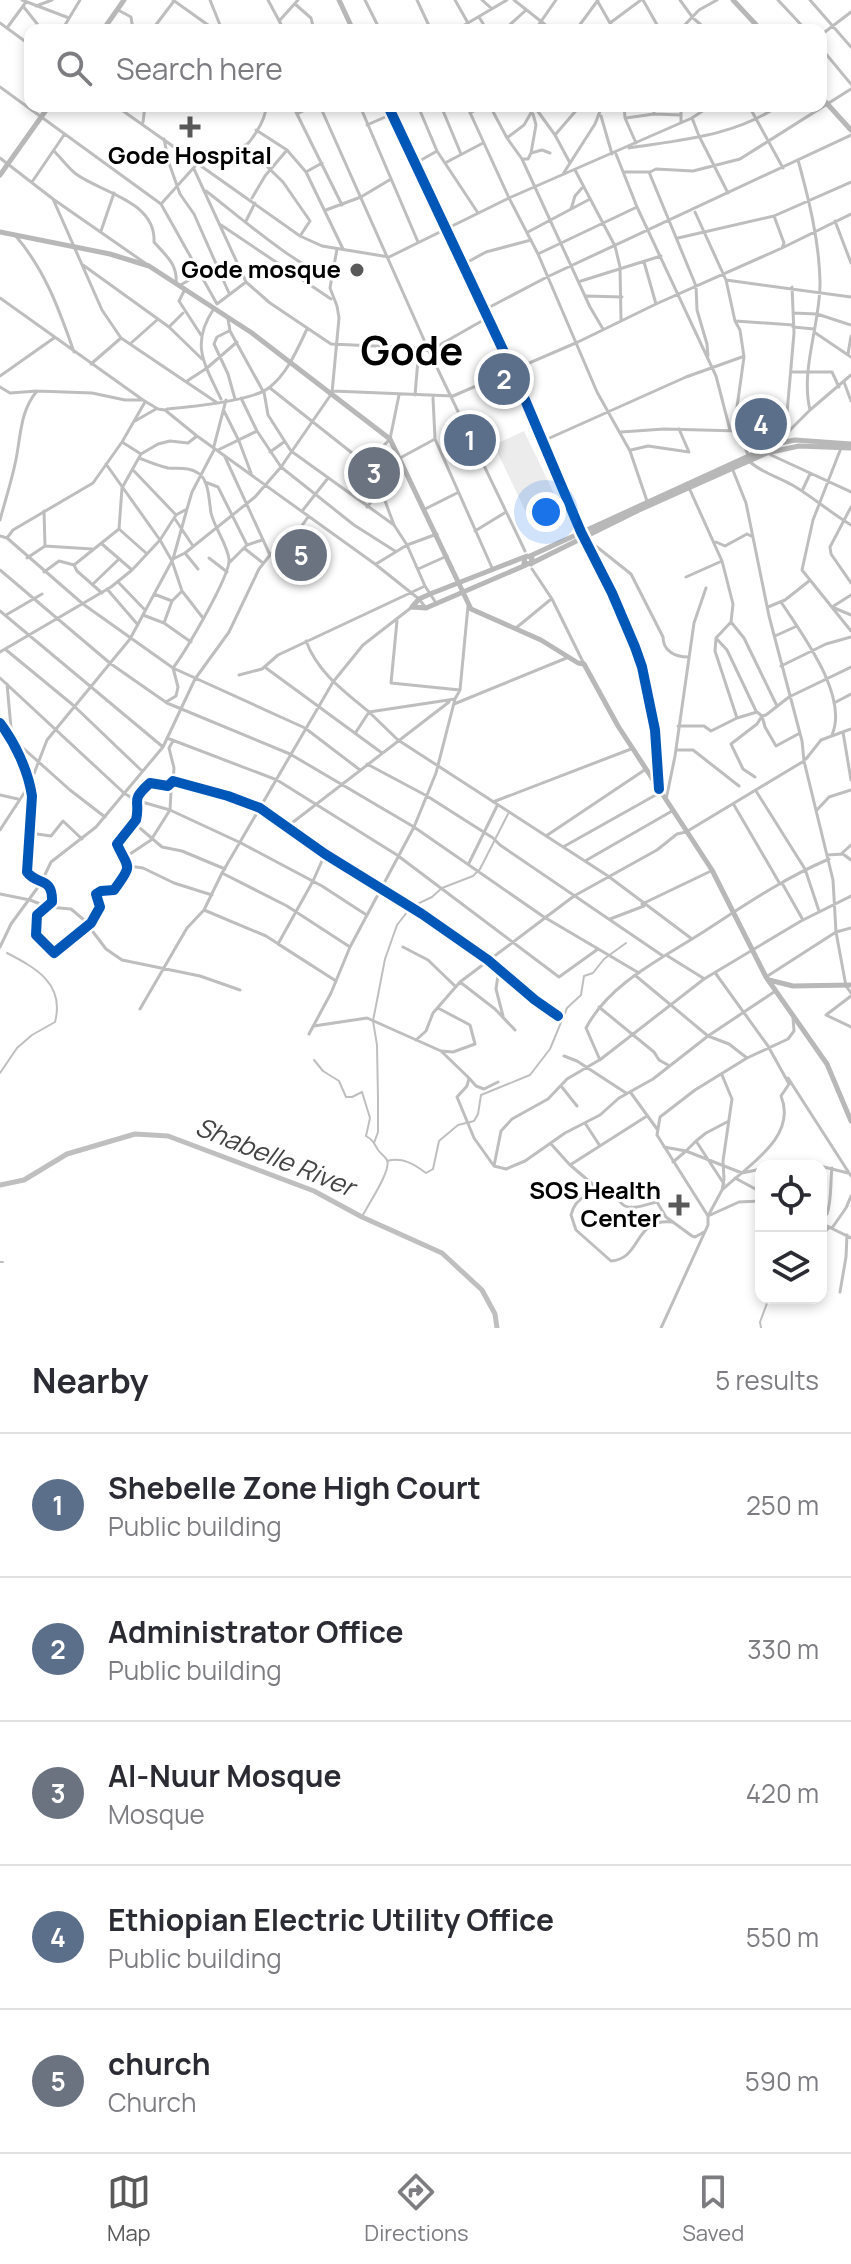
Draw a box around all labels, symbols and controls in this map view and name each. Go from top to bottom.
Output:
search box [24,24,827,112]
icon: search [52,46,96,90]
text: Search here [116,48,283,89]
marker: Gode Hospital [179,116,201,138]
place label: Gode Hospital [108,138,272,171]
place label: Gode mosque [181,252,341,285]
marker: Gode mosque [348,261,366,279]
district label: Gode [361,322,463,377]
pin: 2 [478,349,530,409]
pin: 4 [735,394,787,454]
pin: 1 [444,410,496,470]
pin: 3 [348,443,400,503]
your location [526,492,566,532]
pin: 5 [275,525,327,585]
water label: Shabelle River [190,1108,364,1206]
map controls [755,1160,827,1304]
button: locate [755,1160,827,1232]
place label: SOS Health Center [529,1173,661,1234]
marker: SOS Health Center [668,1194,690,1216]
button: layers [755,1232,827,1304]
text: Nearby [32,1357,148,1403]
text: 5 results [715,1362,819,1398]
text: Shebelle Zone High Court [108,1467,481,1508]
text: 1 [52,1487,64,1523]
text: 250 m [746,1487,819,1523]
text: Public building [108,1508,282,1544]
text: Administrator Office [108,1611,404,1652]
text: 2 [50,1631,66,1667]
text: 330 m [747,1631,819,1667]
text: Public building [108,1652,282,1688]
text: Al-Nuur Mosque [108,1755,342,1796]
text: 3 [50,1775,66,1811]
text: 420 m [746,1775,819,1811]
text: Mosque [108,1796,205,1832]
text: Ethiopian Electric Utility Office [108,1899,554,1940]
text: 4 [50,1919,66,1955]
text: 550 m [746,1919,819,1955]
text: Public building [108,1940,282,1976]
text: church [108,2043,211,2084]
text: 5 [50,2063,66,2099]
text: 590 m [745,2063,819,2099]
text: Church [108,2084,196,2120]
tab: Map [107,2170,151,2248]
tab: Directions [364,2170,469,2248]
tab: Saved [682,2170,744,2248]

